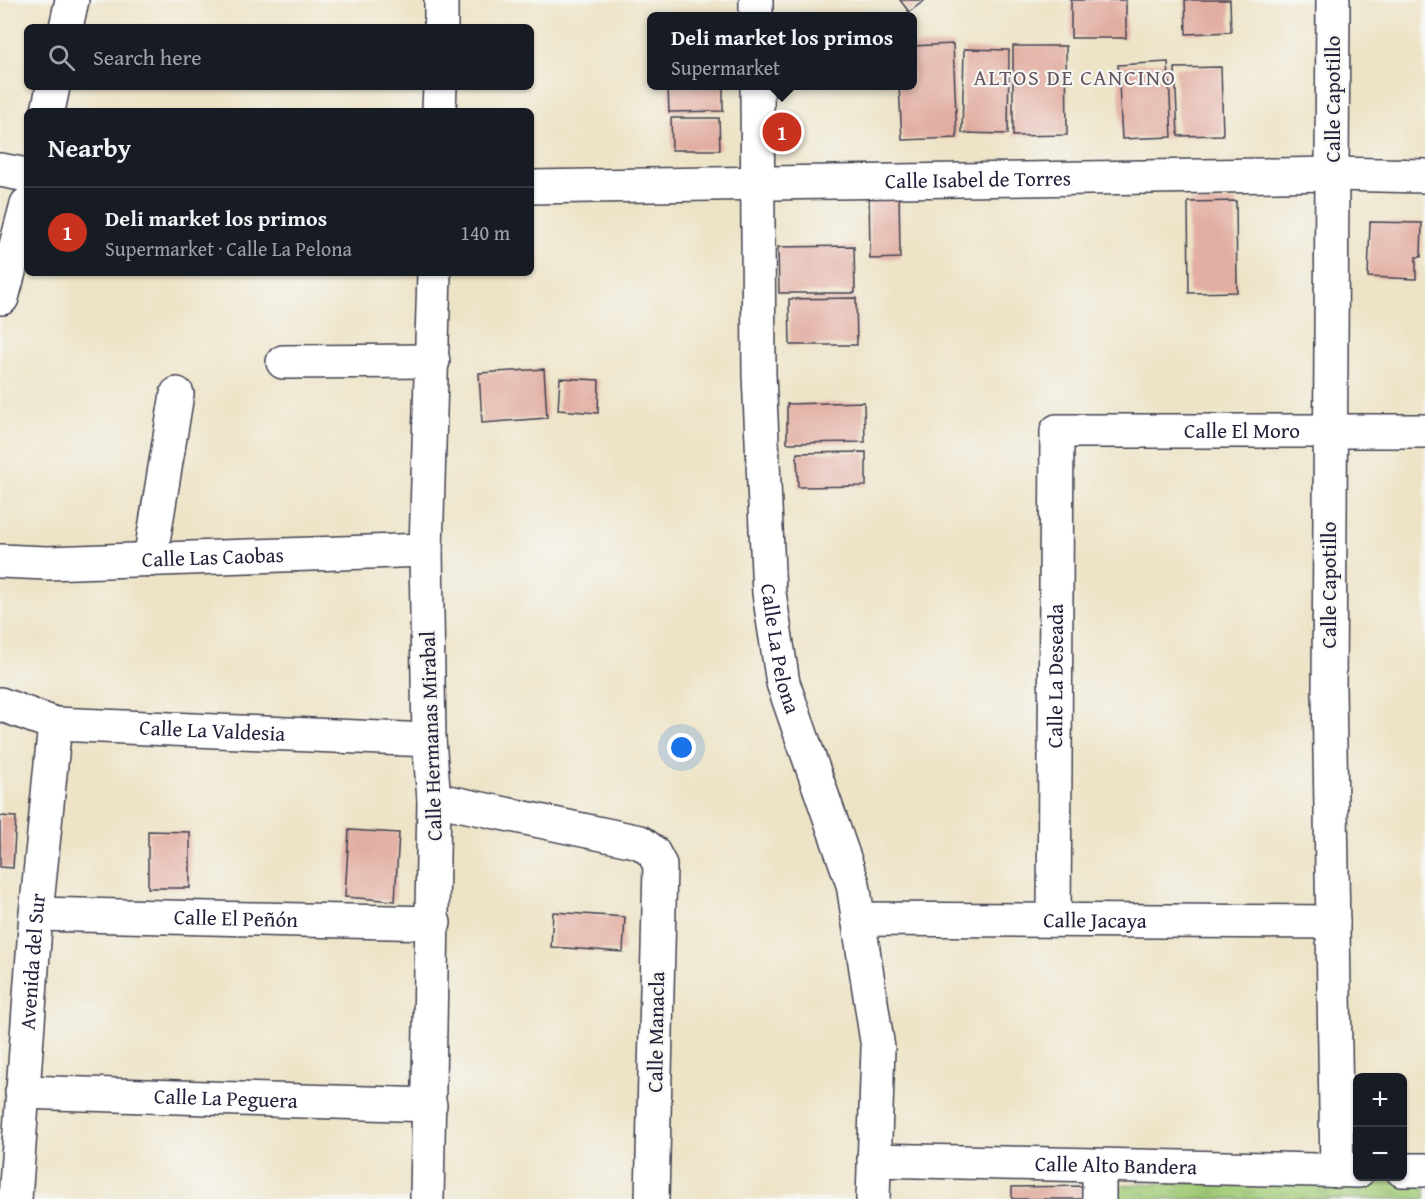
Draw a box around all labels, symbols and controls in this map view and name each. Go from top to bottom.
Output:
popup [647,12,917,90]
text: Deli market los primos [671,21,893,53]
search box [24,24,534,90]
street label: Calle Capotillo [1317,36,1348,162]
icon: search [45,41,78,74]
text: Search here [93,41,202,73]
text: Supermarket [671,53,780,82]
district label: ALTOS DE CANCINO [974,61,1176,93]
pin: 1 [762,110,802,154]
text: Nearby [48,128,131,167]
street label: Calle Isabel de Torres [885,162,1071,196]
text: Deli market los primos [105,202,327,234]
text: 1 [62,218,73,247]
text: 140 m [460,218,510,247]
text: Supermarket · Calle La Pelona [105,234,352,263]
street label: Calle El Moro [1184,415,1300,446]
street label: Calle Capotillo [1313,522,1344,648]
street label: Calle Las Caobas [141,539,284,575]
street label: Calle La Pelona [754,583,809,718]
street label: Calle La Deseada [1039,604,1071,748]
street label: Calle Hermanas Mirabal [411,630,450,841]
street label: Calle La Valdesia [139,712,286,749]
your location [667,733,696,762]
street label: Avenida del Sur [12,891,53,1031]
street label: Calle El Peñón [173,901,299,935]
street label: Calle Jacaya [1043,904,1147,936]
street label: Calle Manacla [639,971,672,1093]
map controls [1353,1073,1407,1181]
button: + [1353,1073,1407,1127]
street label: Calle La Peguera [154,1080,298,1116]
button: − [1353,1127,1407,1181]
street label: Calle Alto Bandera [1035,1148,1197,1182]

